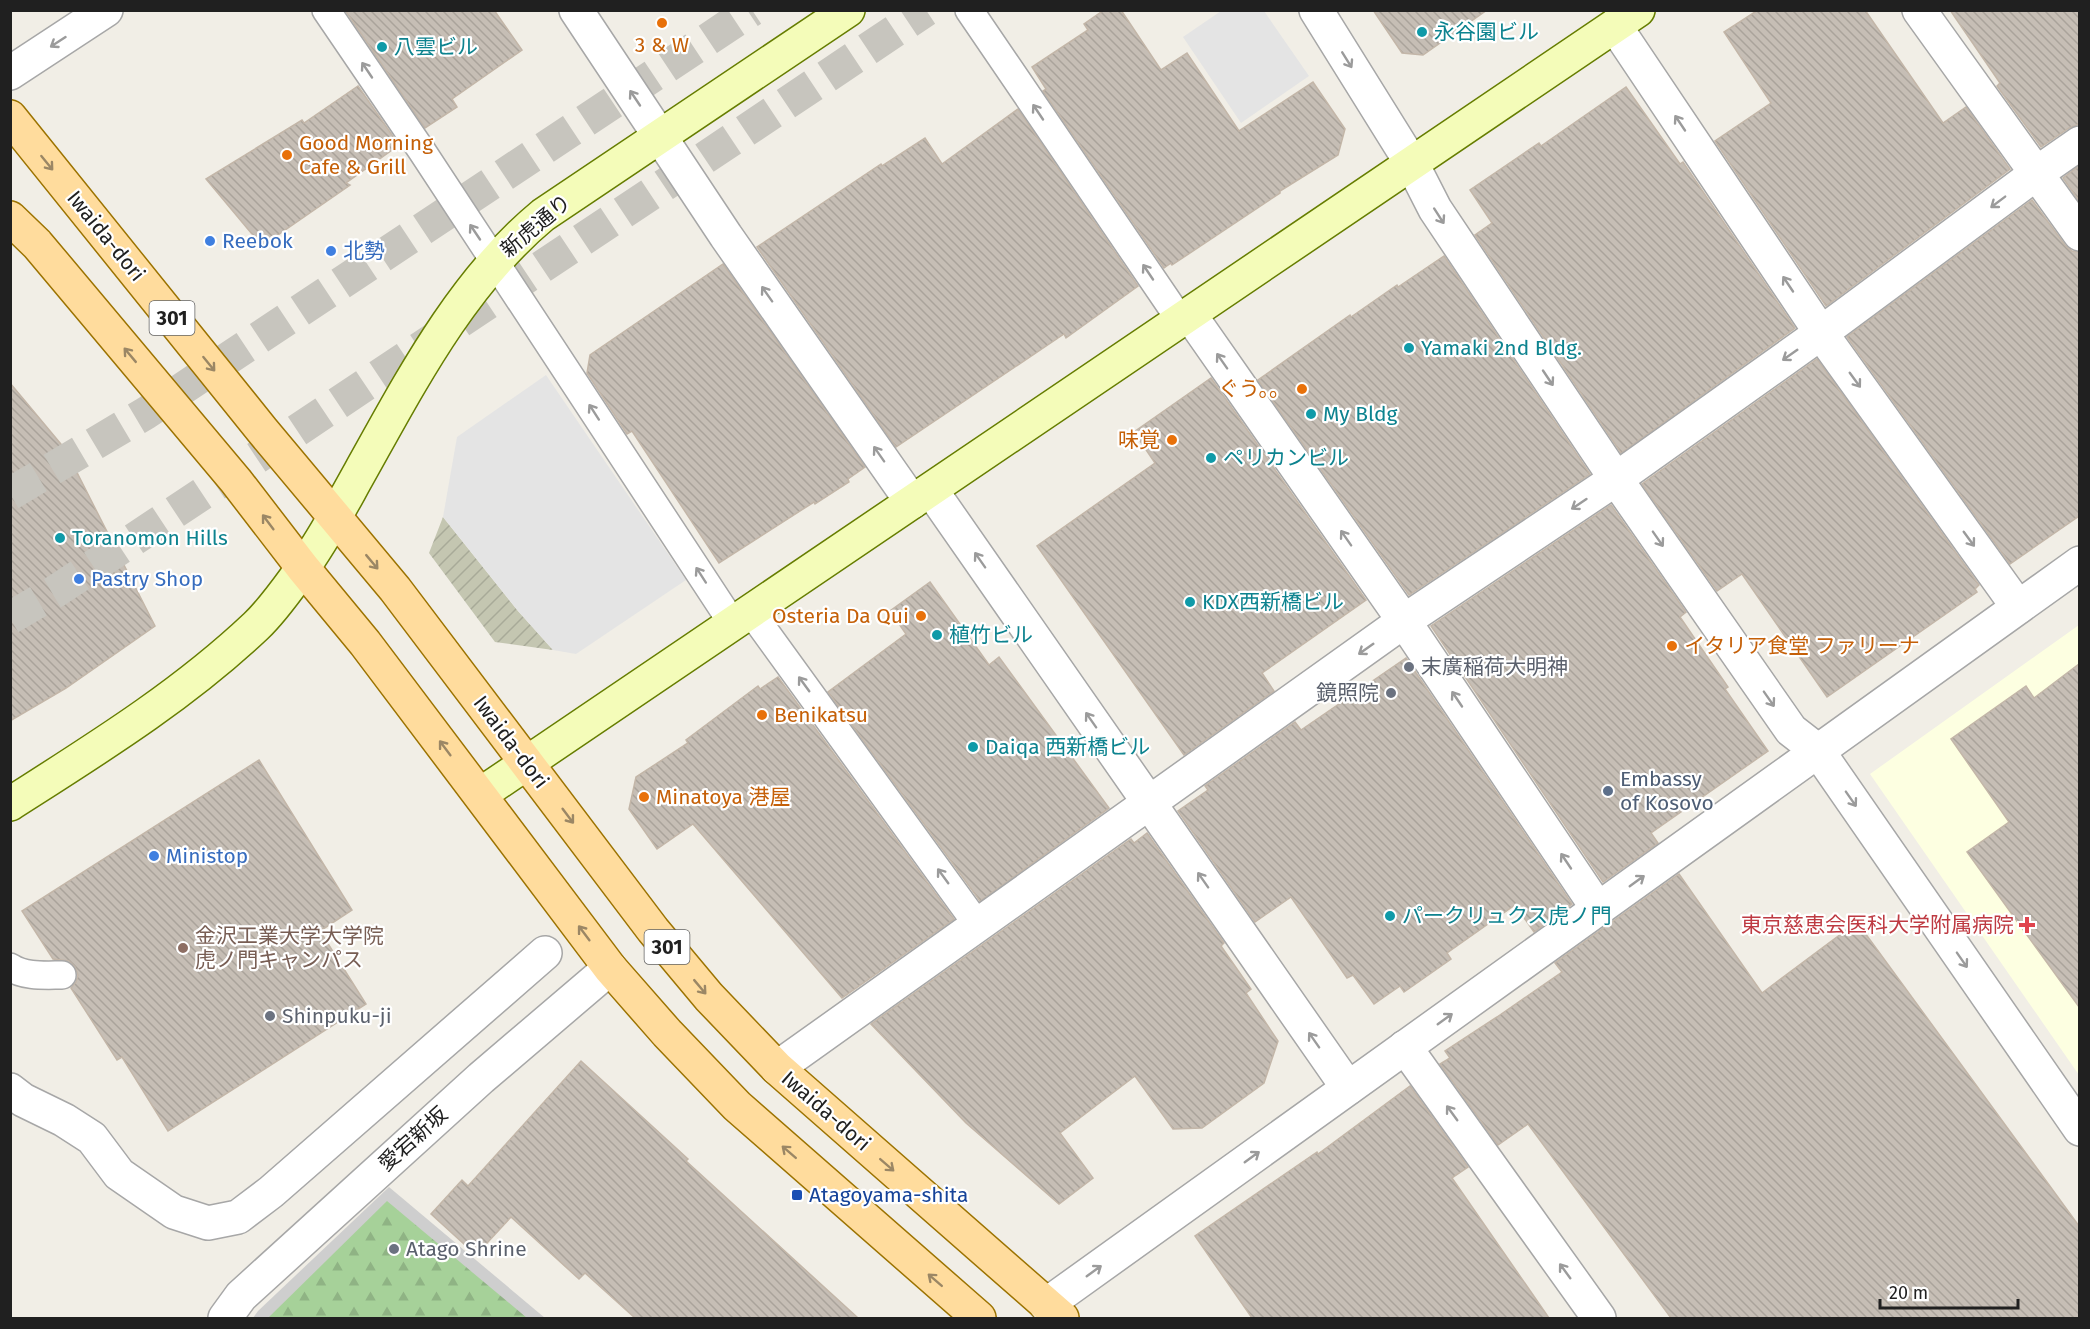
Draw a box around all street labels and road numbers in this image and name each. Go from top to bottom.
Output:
street label: Iwaida-dori [61,185,151,287]
street label: 新虎通り [495,189,577,263]
road number: 301 [150,301,195,335]
street label: Iwaida-dori [468,690,554,794]
road number: 301 [644,930,690,964]
street label: Iwaida-dori [776,1065,876,1157]
street label: 愛宕新坂 [373,1101,453,1177]

